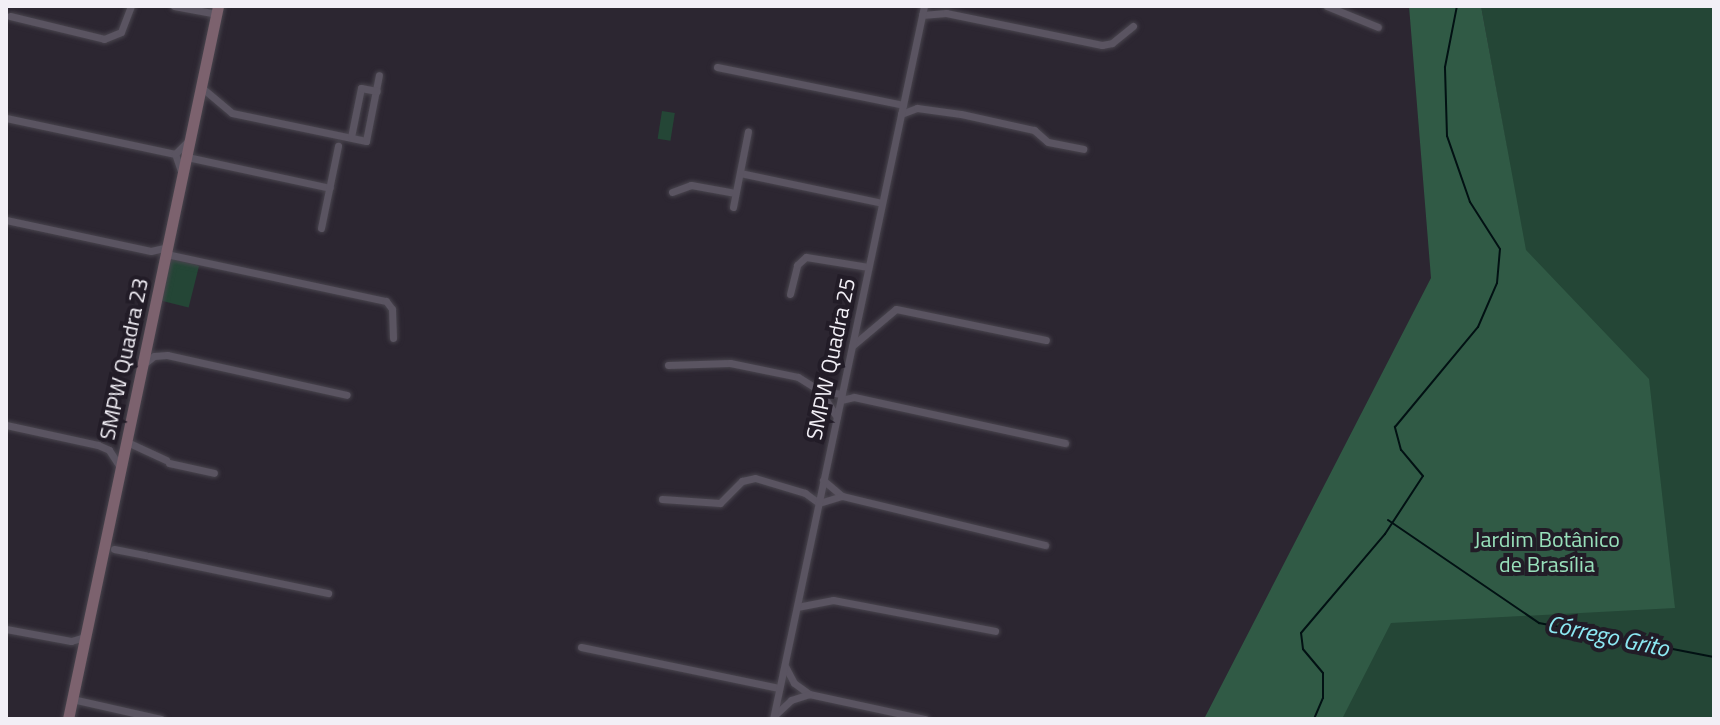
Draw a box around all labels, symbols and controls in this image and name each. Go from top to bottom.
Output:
street label: SMPW Quadra 23 [94,276,154,442]
street label: SMPW Quadra 25 [801,276,861,442]
park label: Jardim Botânico de Brasília [1474,526,1620,578]
water label: Córrego Grito [1544,609,1672,663]

